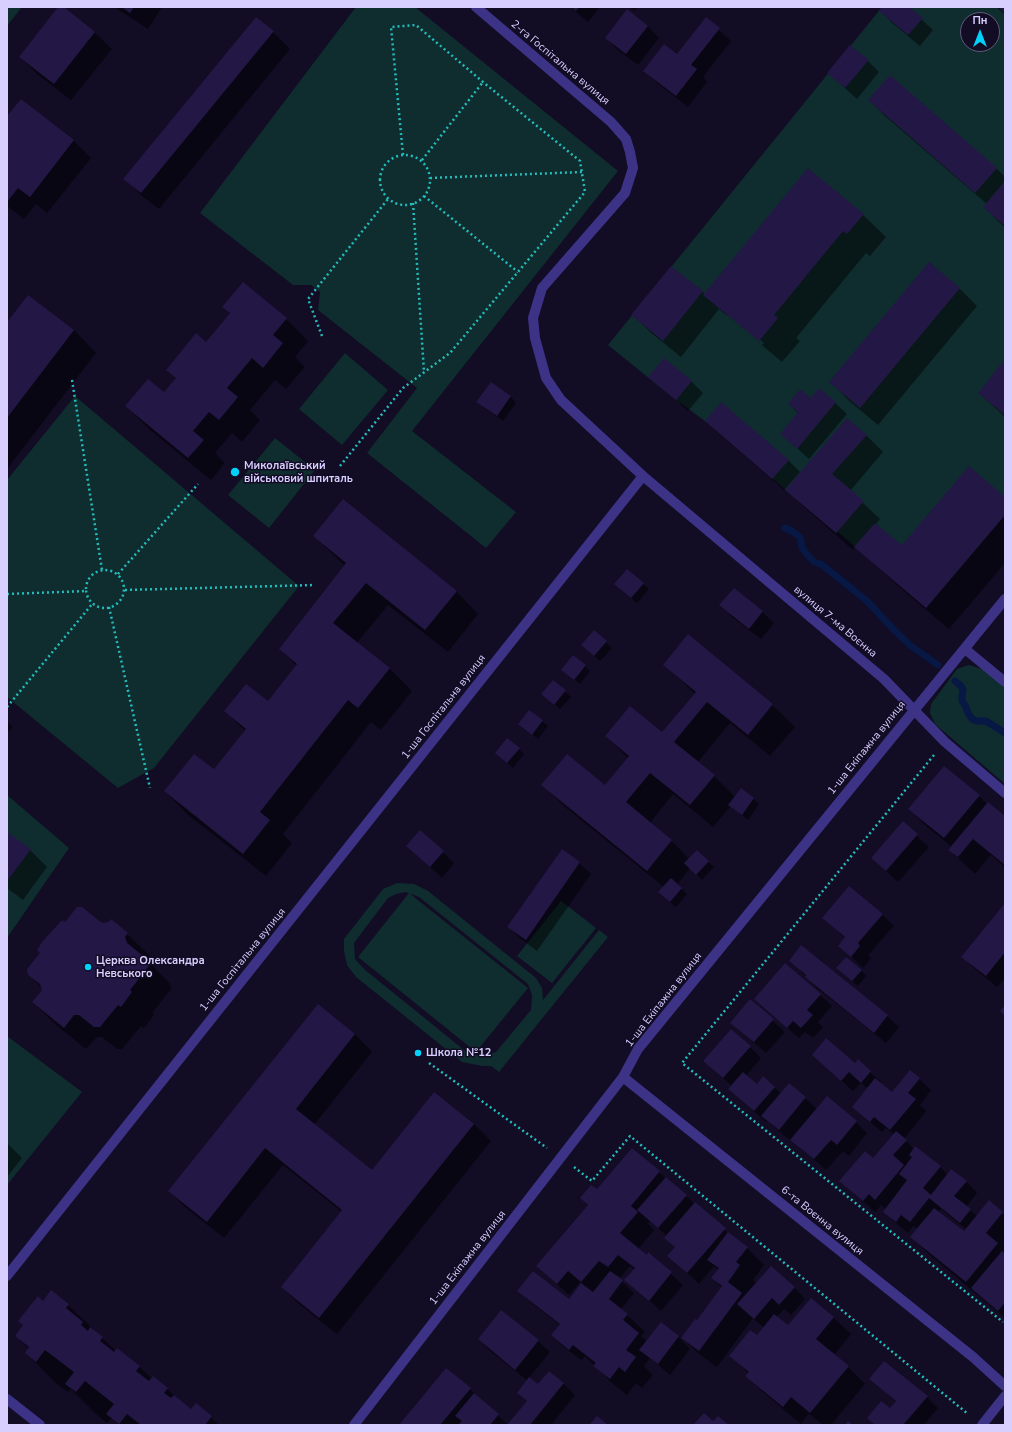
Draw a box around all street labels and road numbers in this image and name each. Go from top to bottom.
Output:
street label: 2-га Госпітальна вулиця [508,18,612,108]
street label: вулиця 7-ма Воєнна [791,583,879,661]
street label: 1-ша Госпітальна вулиця [399,652,489,762]
street label: 1-ша Екіпажна вулиця [825,699,909,797]
street label: 1-ша Госпітальна вулиця [197,906,289,1014]
street label: 1-ша Екіпажна вулиця [623,950,705,1050]
street label: 6-та Воєнна вулиця [778,1184,866,1258]
street label: 1-ша Екіпажна вулиця [427,1208,509,1308]

